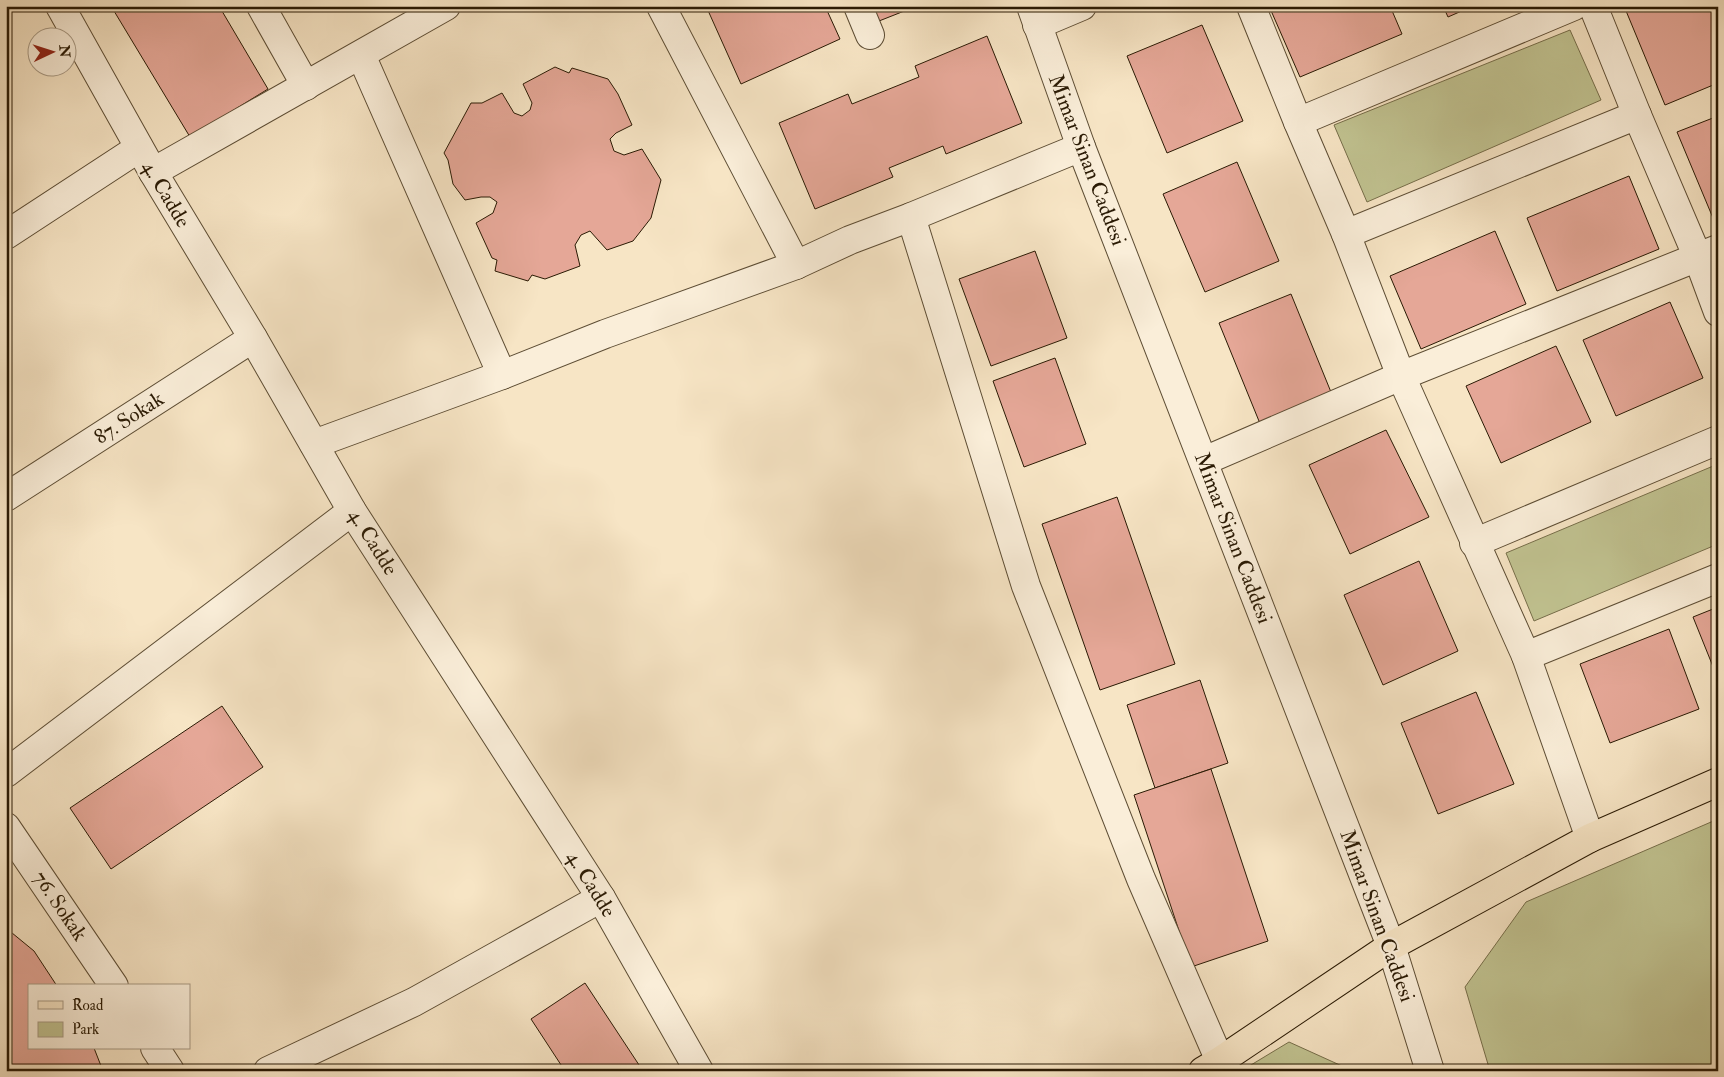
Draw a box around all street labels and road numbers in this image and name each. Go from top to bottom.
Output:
street label: Mimar Sinan Caddesi [1042,71,1132,250]
street label: 4. Cadde [135,155,197,233]
street label: 87. Sokak [89,385,169,451]
street label: Mimar Sinan Caddesi [1188,449,1278,628]
street label: 4. Cadde [342,504,404,581]
street label: Mimar Sinan Caddesi [1333,826,1421,1006]
street label: 4. Cadde [560,846,622,923]
street label: 76. Sokak [27,866,93,946]

